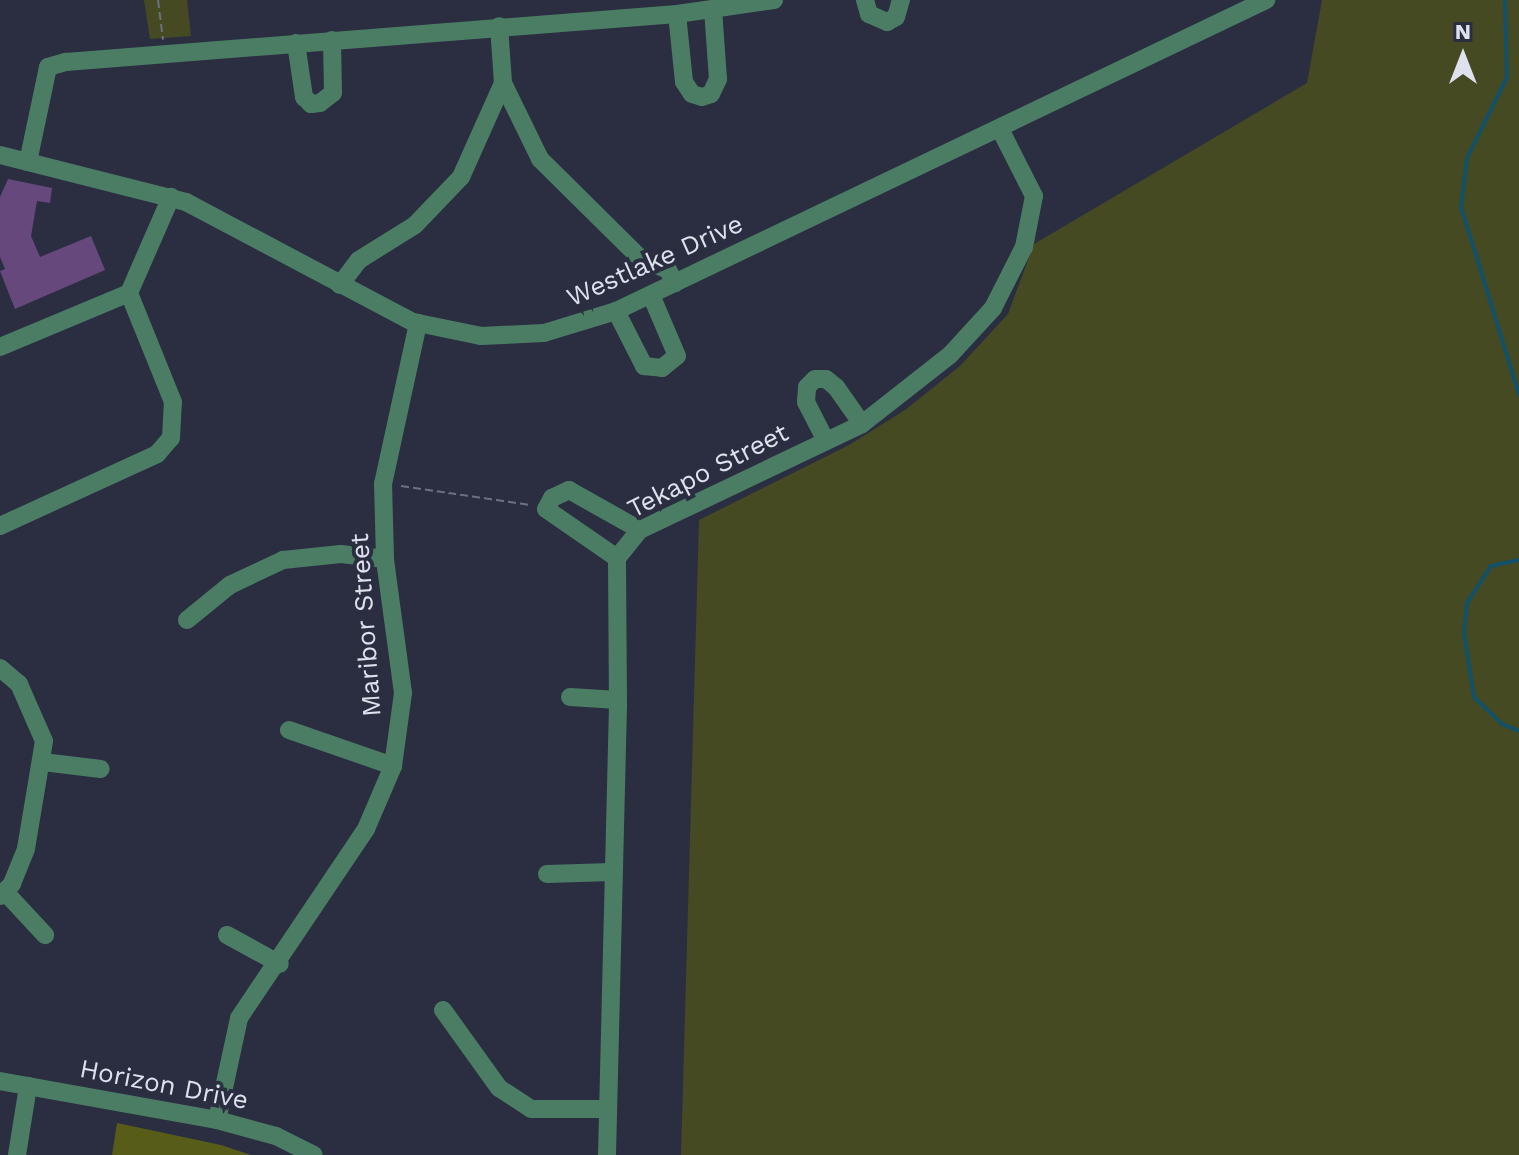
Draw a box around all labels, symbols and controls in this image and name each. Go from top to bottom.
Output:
north arrow [1423,16,1503,96]
text: N [1455,19,1471,44]
street label: Westlake Drive [562,208,748,314]
street label: Tekapo Street [622,417,794,525]
street label: Maribor Street [344,532,388,718]
street label: Horizon Drive [77,1053,251,1117]

